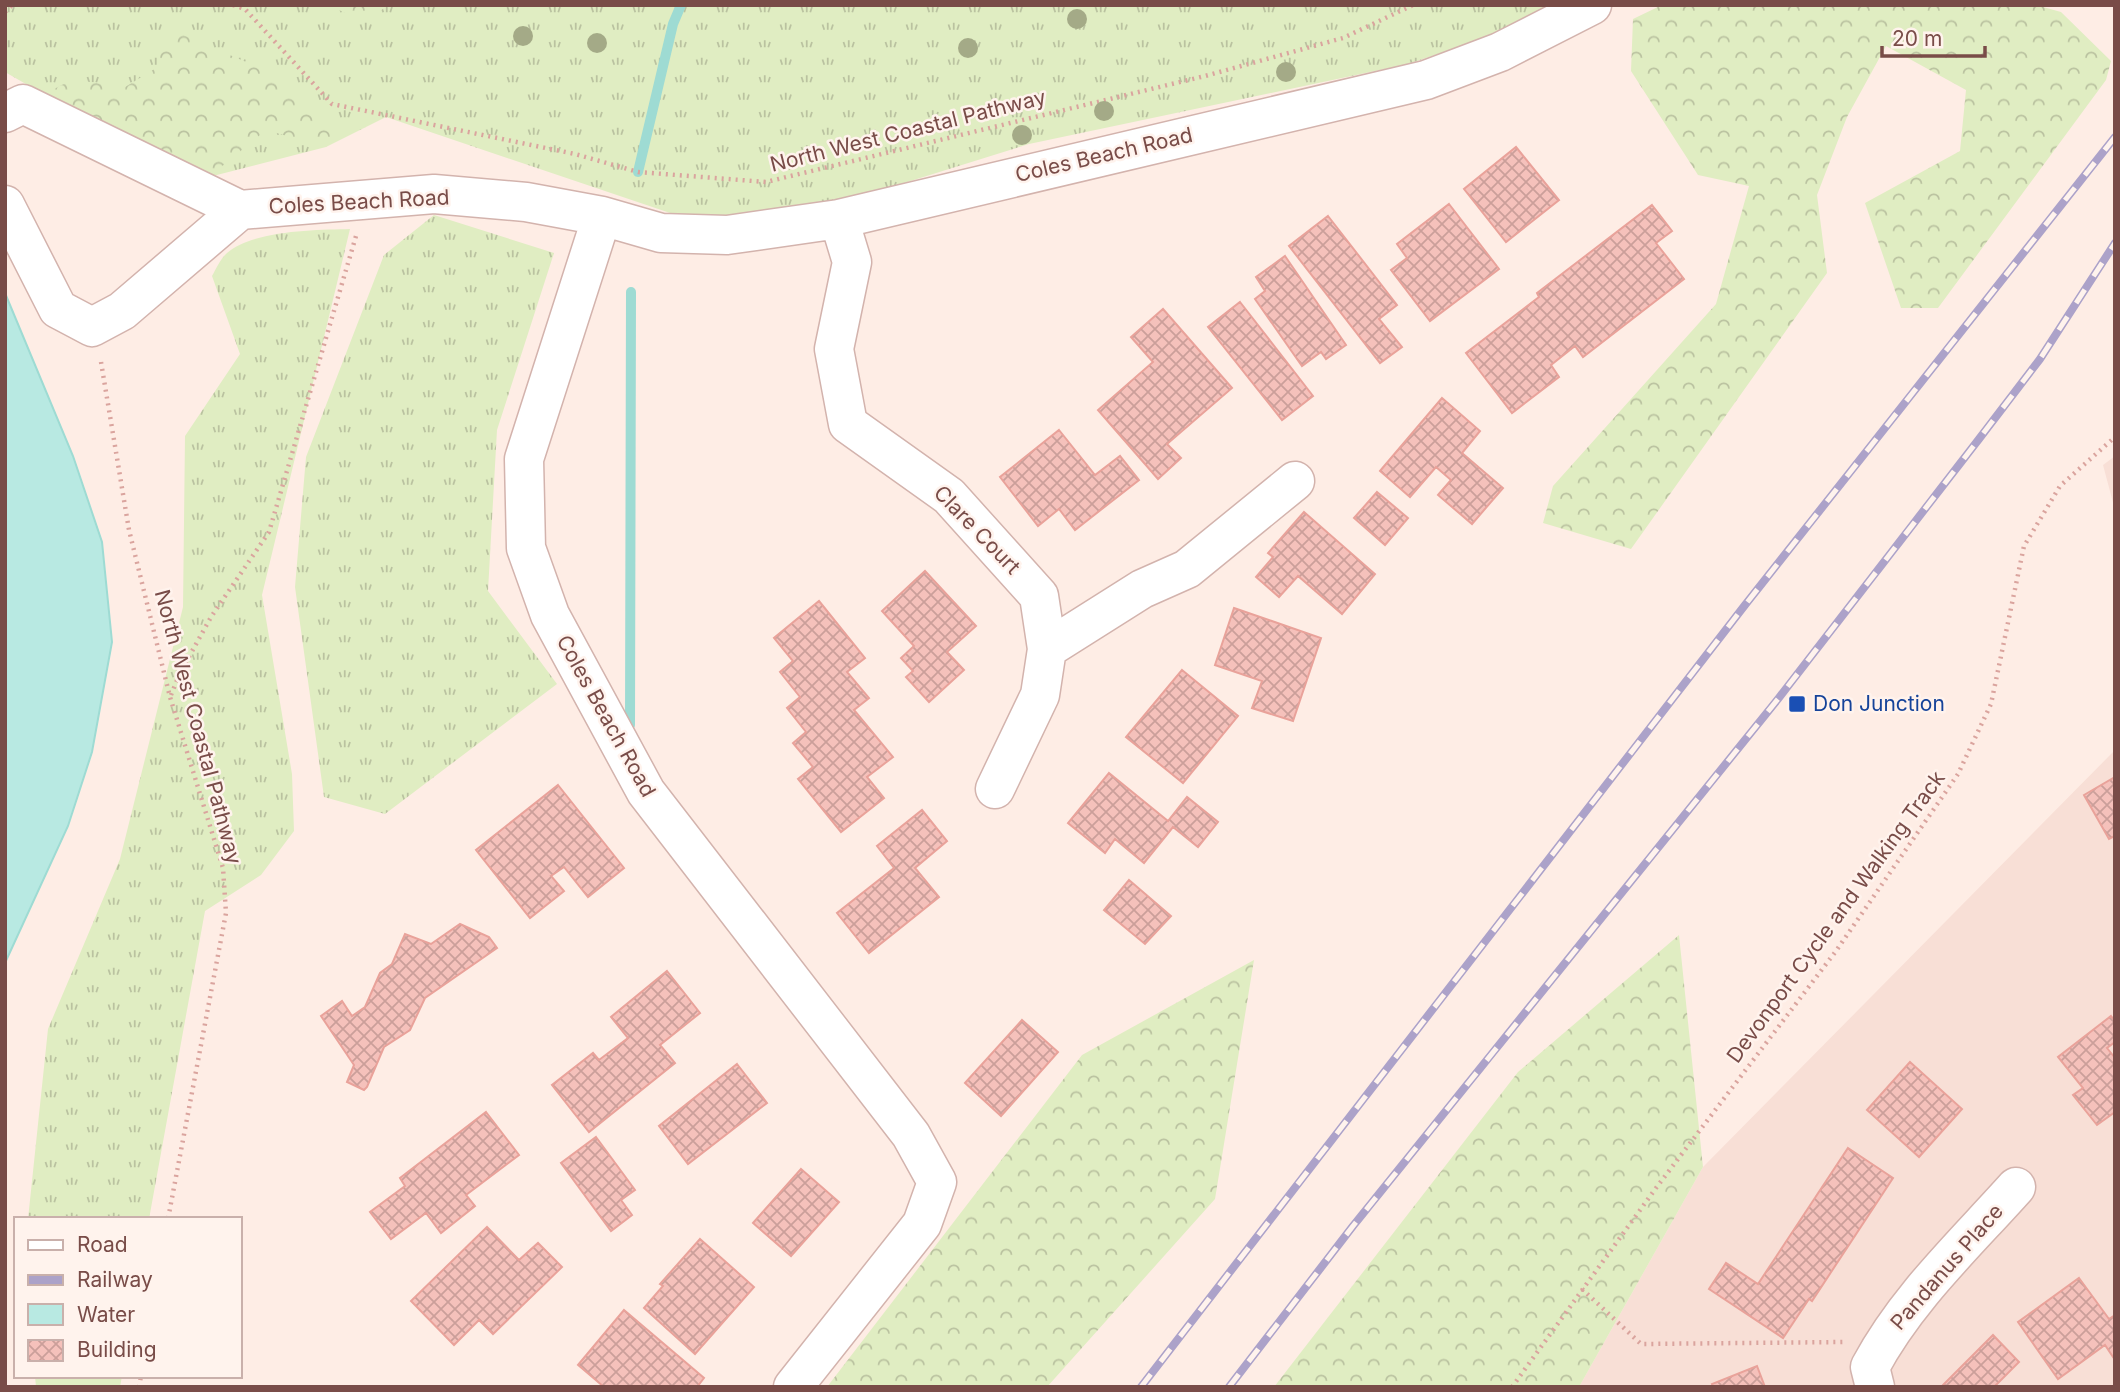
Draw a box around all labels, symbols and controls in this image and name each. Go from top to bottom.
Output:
scale bar [1882,14,1985,58]
text: 20 m [1892,26,1942,51]
street label: North West Coastal Pathway [767,84,1049,177]
street label: Coles Beach Road [1013,122,1195,187]
street label: Coles Beach Road [268,184,450,219]
street label: Clare Court [929,480,1026,579]
street label: North West Coastal Pathway [150,587,247,867]
street label: Coles Beach Road [552,630,661,801]
place label: Don Junction [1813,691,1945,716]
marker: Don Junction [1787,694,1807,714]
street label: Devonport Cycle and Walking Track [1721,766,1950,1068]
street label: Pandanus Place [1885,1199,2008,1335]
legend [14,1217,242,1378]
text: Road [77,1232,128,1257]
text: Railway [77,1267,153,1292]
text: Water [77,1302,135,1327]
text: Building [77,1337,157,1362]

